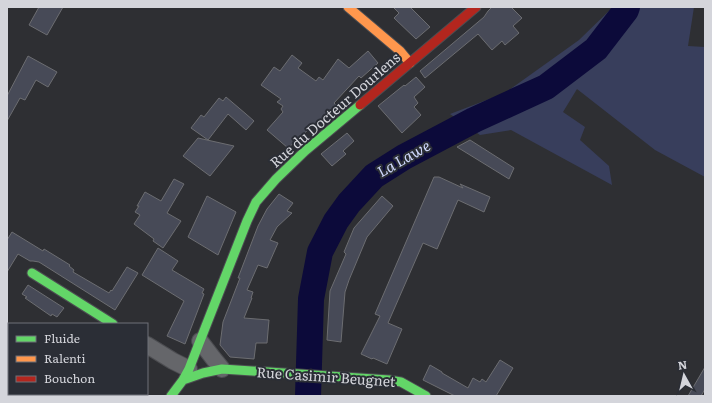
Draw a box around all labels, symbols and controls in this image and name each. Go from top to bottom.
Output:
street label: Rue du Docteur Dourlens [265,47,404,171]
water label: La Lawe [372,133,434,182]
legend [8,323,148,395]
text: Fluide [44,329,80,347]
text: Ralenti [44,349,85,367]
north arrow [664,355,704,395]
text: N [677,356,688,373]
street label: Rue Casimir Beugnet [256,361,397,391]
text: Bouchon [44,369,95,387]

